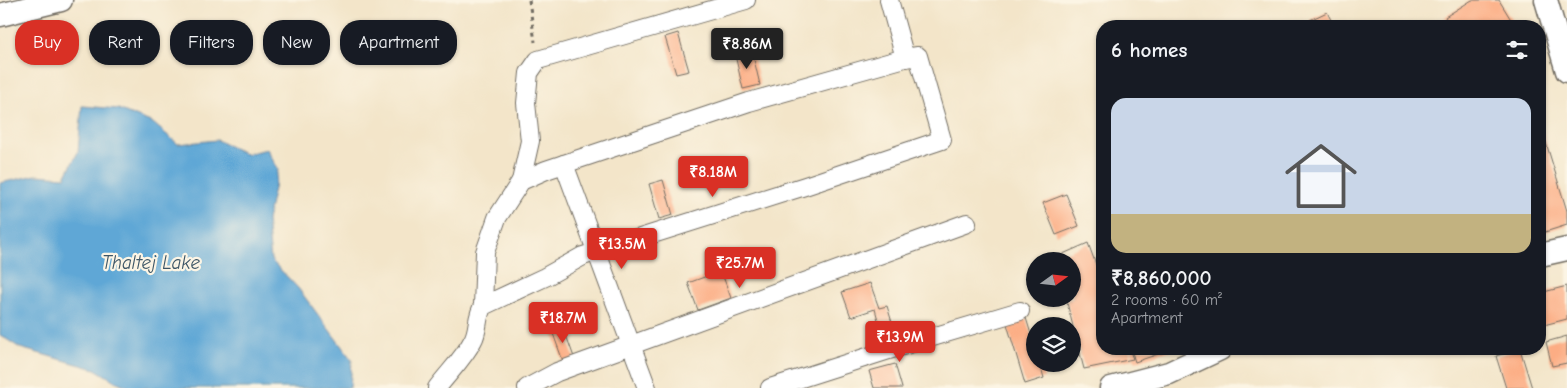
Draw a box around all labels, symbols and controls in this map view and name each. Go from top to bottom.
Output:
chip: Buy [15,20,79,65]
chip: Rent [89,20,160,65]
chip: Filters [170,20,253,65]
chip: New [263,20,330,65]
chip: Apartment [340,20,457,65]
pin: ₹8.86M [706,28,788,70]
text: ₹8.86M [722,35,772,53]
icon: filters [1503,36,1531,64]
text: 6 homes [1111,38,1187,62]
icon: home [1276,131,1366,221]
pin: ₹8.18M [672,156,754,198]
text: ₹8.18M [689,163,737,181]
pin: ₹13.5M [581,228,663,270]
text: ₹13.5M [598,235,646,253]
pin: ₹25.7M [699,246,781,289]
water label: Thaltej Lake [102,252,201,274]
north arrow [1026,252,1081,308]
map controls [1026,252,1081,372]
text: ₹25.7M [716,254,764,272]
text: ₹8,860,000 [1111,266,1212,290]
text: 2 rooms · 60 m² [1111,291,1222,309]
pin: ₹18.7M [522,302,604,344]
text: ₹18.7M [540,309,586,327]
text: Apartment [1111,309,1183,327]
button: layers [1026,317,1081,372]
pin: ₹13.9M [859,320,941,363]
text: ₹13.9M [876,328,924,346]

